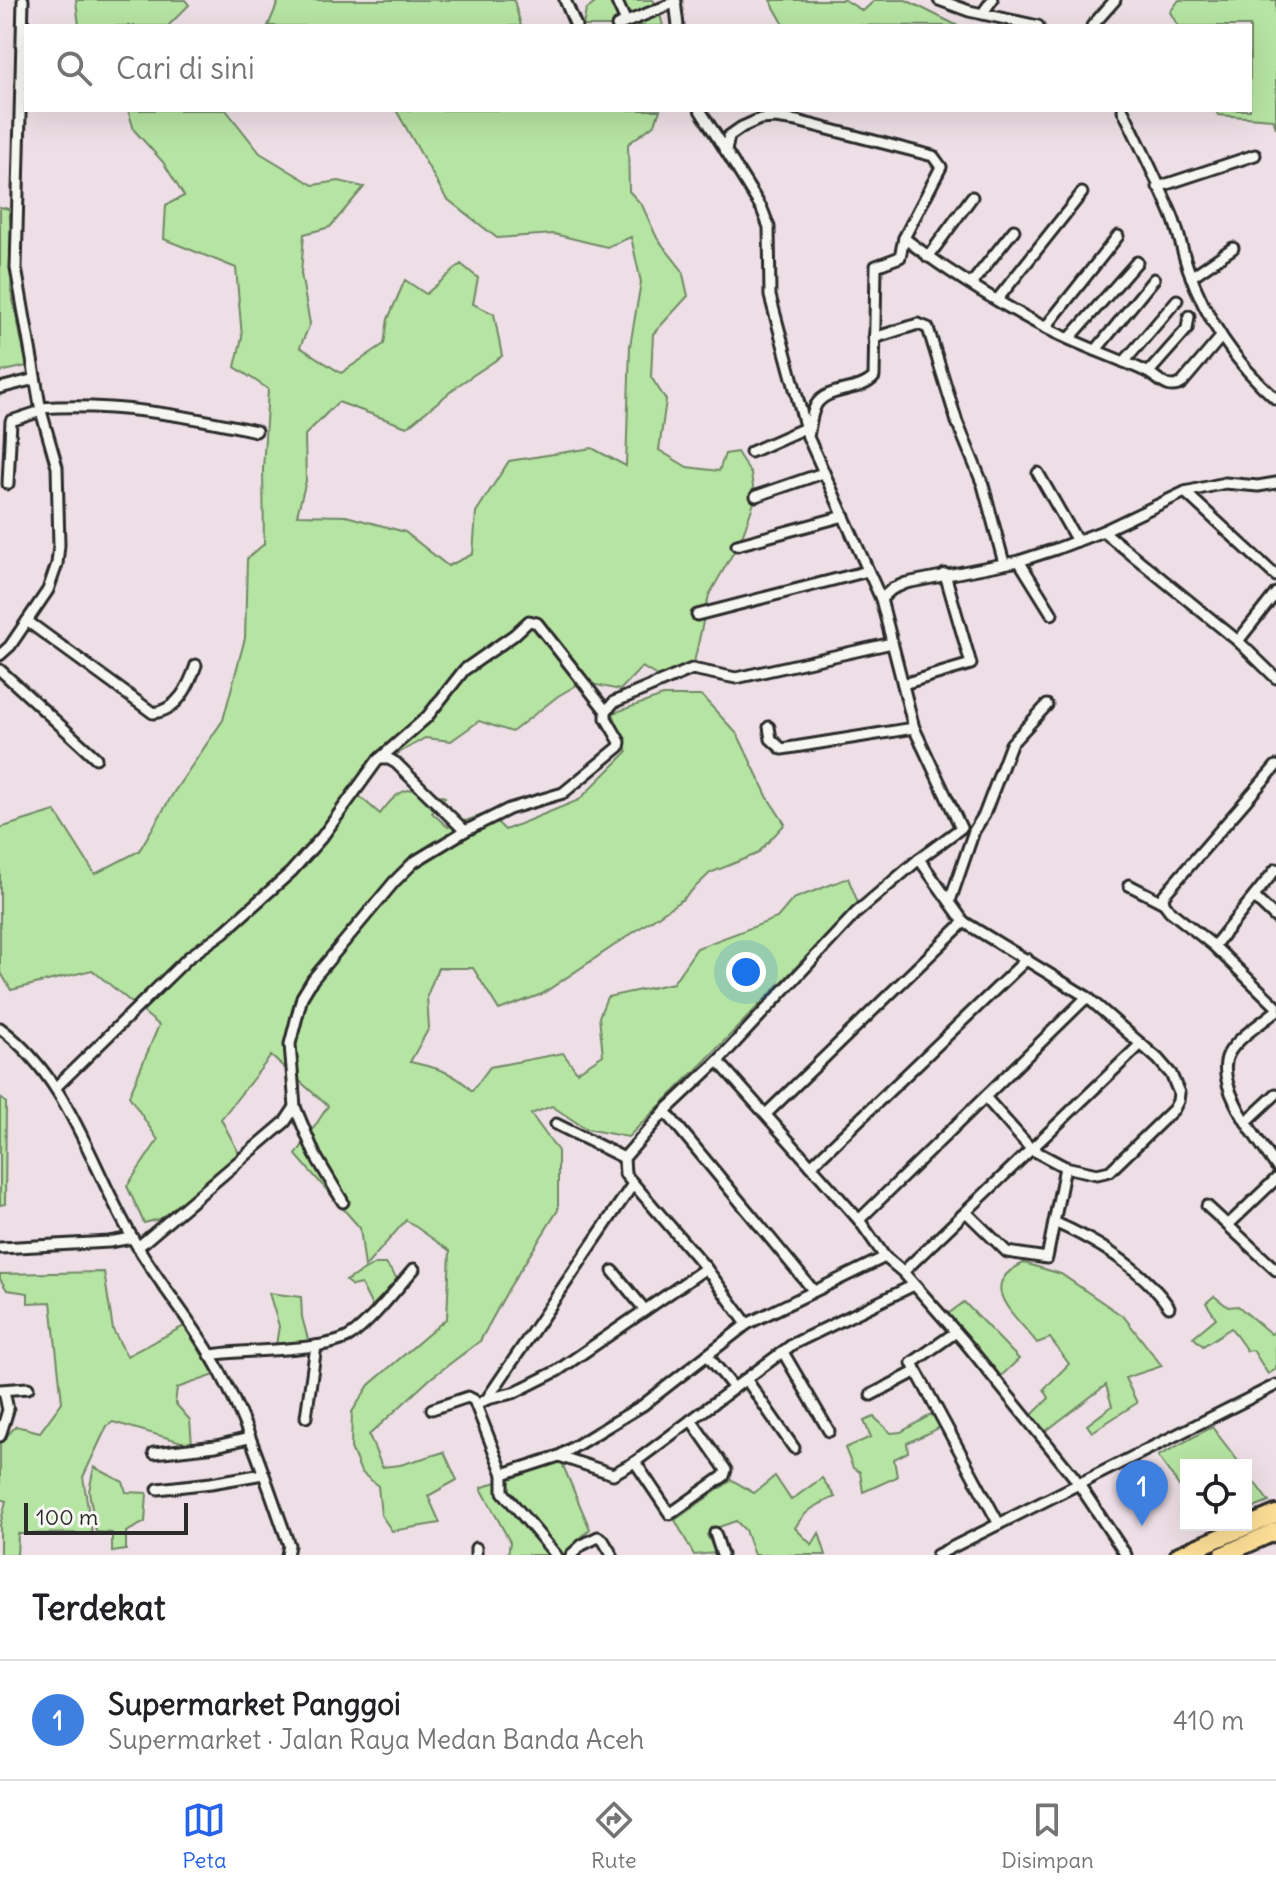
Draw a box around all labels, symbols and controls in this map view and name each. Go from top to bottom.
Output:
search box [24,24,1252,112]
icon: search [52,46,96,90]
text: Cari di sini [116,49,255,87]
your location [726,952,766,992]
map controls [1180,1459,1252,1531]
button: locate [1180,1459,1252,1531]
pin: 1 [1116,1460,1168,1526]
scale bar [24,1499,188,1535]
text: 100 m [36,1503,98,1531]
text: Terdekat [32,1586,165,1629]
text: Supermarket Panggoi [108,1685,401,1723]
text: 1 [53,1704,63,1737]
text: 410 m [1173,1704,1244,1737]
text: Supermarket · Jalan Raya Medan Banda Aceh [108,1723,644,1756]
tab: Peta [182,1798,226,1874]
tab: Rute [591,1798,637,1874]
tab: Disimpan [1001,1798,1094,1874]

